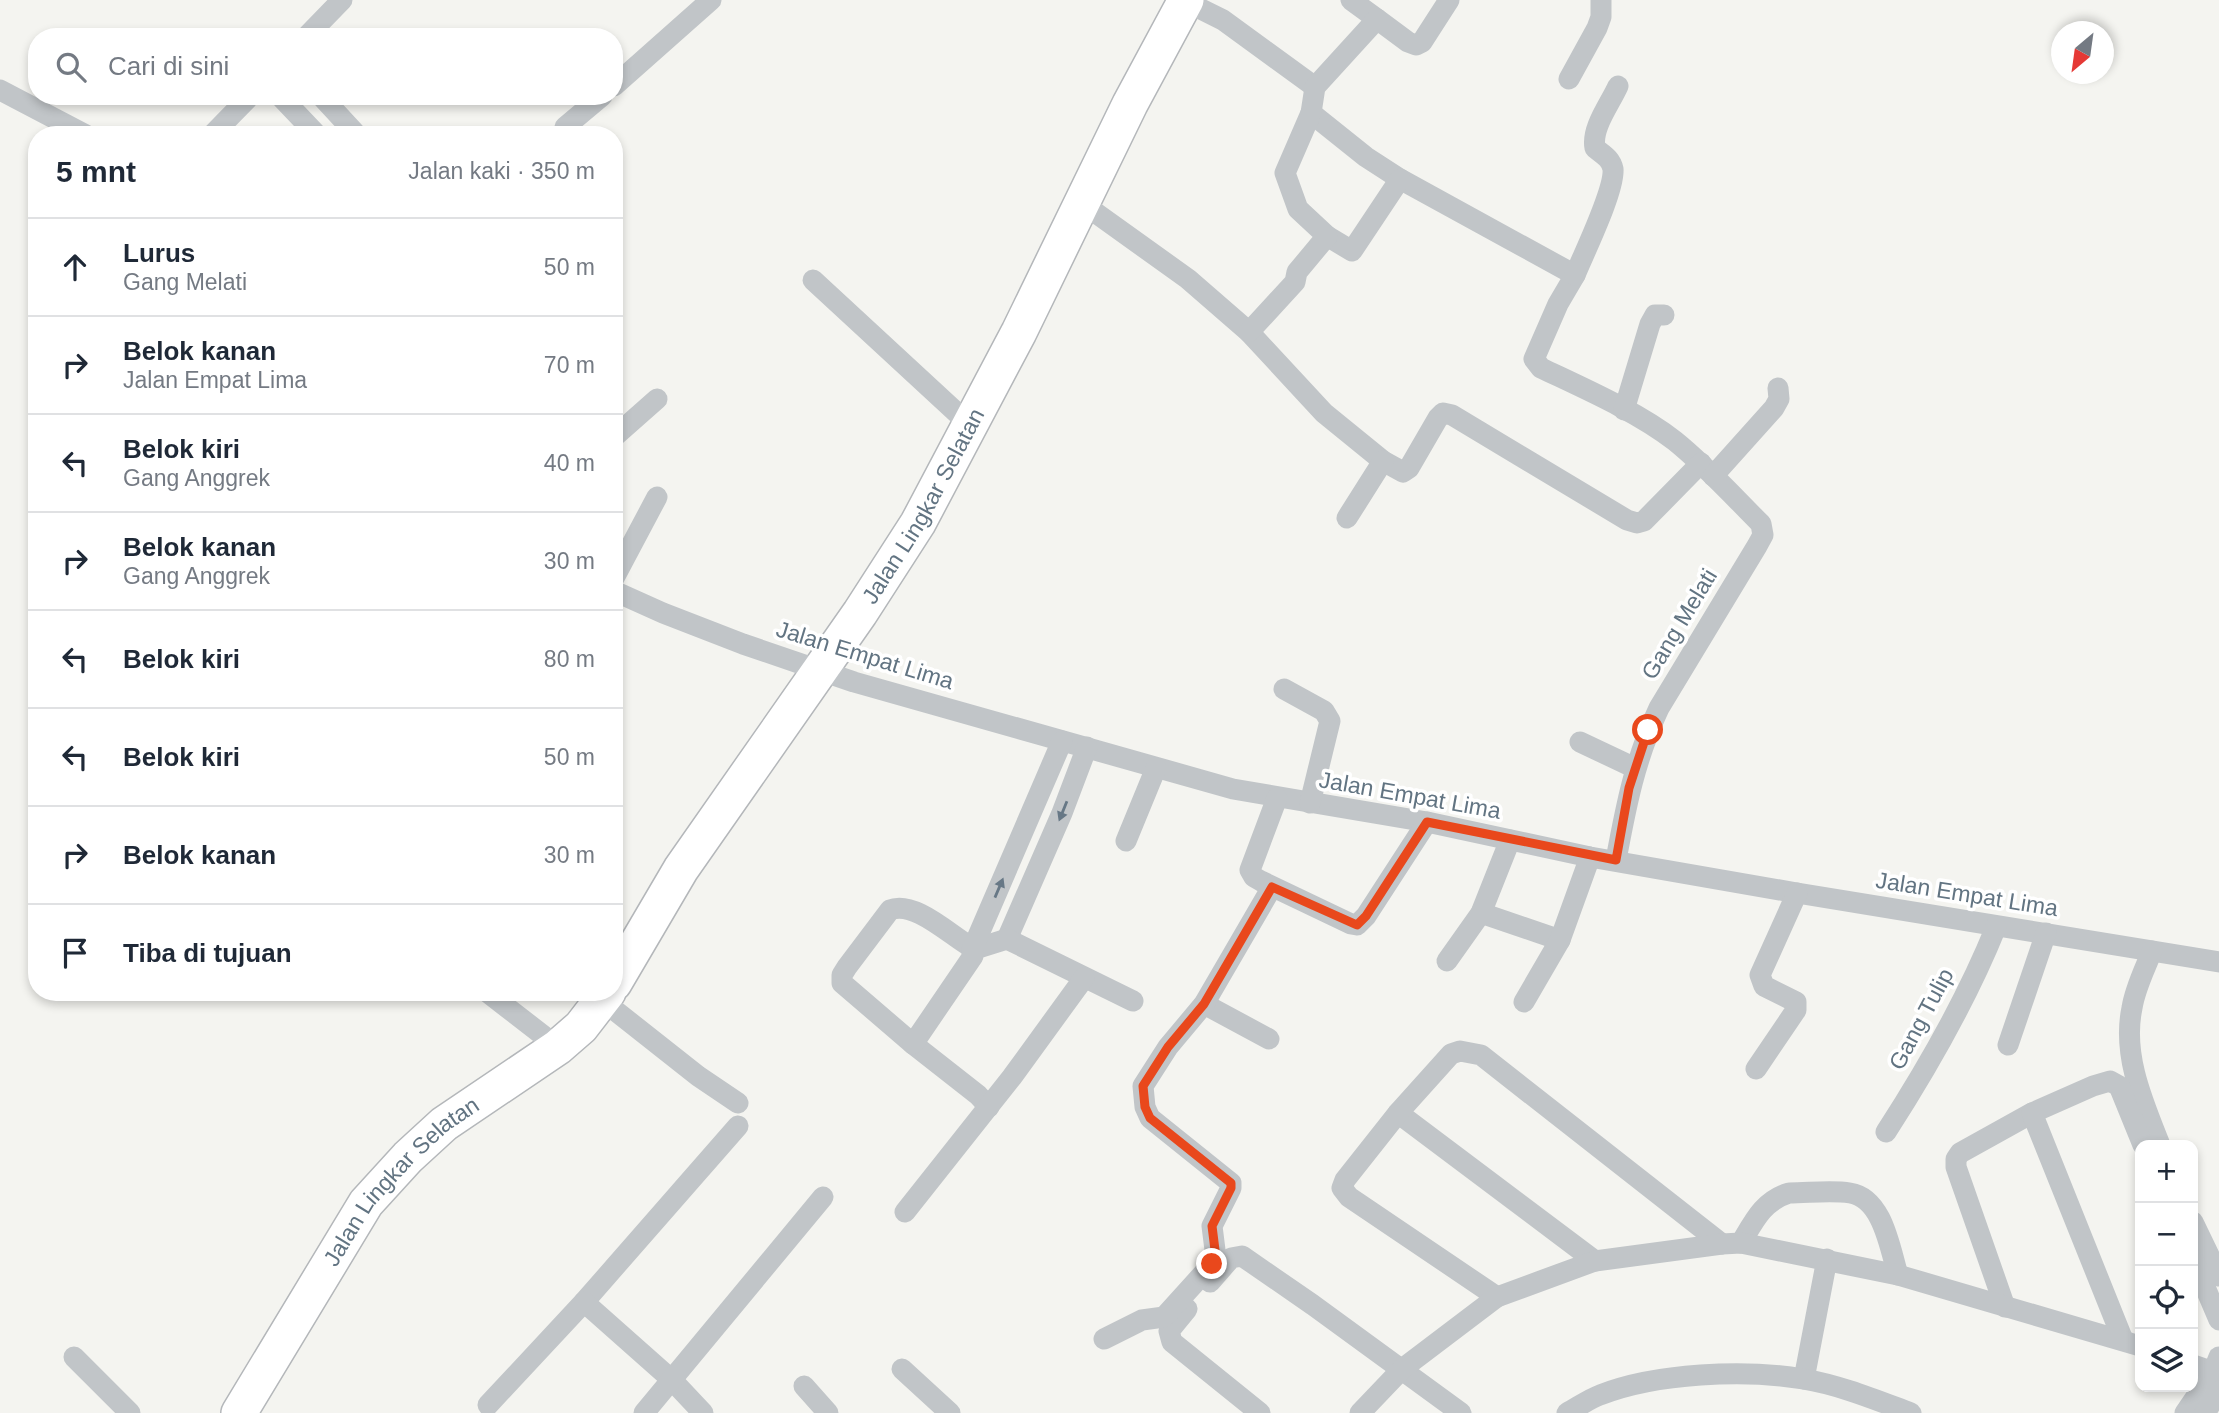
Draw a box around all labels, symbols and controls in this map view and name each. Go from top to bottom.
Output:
north arrow [2051,21,2114,84]
search box [28,28,623,105]
icon: search [52,48,90,86]
text: Cari di sini [108,51,229,81]
text: 5 mnt [56,155,136,188]
text: Jalan kaki · 350 m [408,158,595,184]
text: Lurus [123,238,195,268]
icon: ahead [56,248,94,286]
text: 50 m [544,254,595,280]
text: Gang Melati [123,269,247,295]
text: Belok kanan [123,336,276,366]
icon: right [56,346,94,384]
text: 70 m [544,352,595,378]
text: Jalan Empat Lima [123,367,307,393]
street label: Jalan Lingkar Selatan [857,404,989,608]
text: Belok kiri [123,434,240,464]
icon: left [56,444,94,482]
text: 40 m [544,450,595,476]
text: Gang Anggrek [123,465,270,491]
text: Belok kanan [123,532,276,562]
icon: right [56,542,94,580]
text: 30 m [544,548,595,574]
text: Gang Anggrek [123,563,270,589]
street label: Gang Melati [1636,564,1722,684]
street label: Jalan Empat Lima [773,616,957,694]
icon: left [56,640,94,678]
text: Belok kiri [123,644,240,674]
text: 80 m [544,646,595,672]
route start [1632,714,1663,745]
icon: left [56,738,94,776]
text: Belok kiri [123,742,240,772]
text: 50 m [544,744,595,770]
street label: Jalan Empat Lima [1317,766,1503,824]
one-way arrow [1057,801,1069,821]
icon: right [56,836,94,874]
text: Belok kanan [123,840,276,870]
text: 30 m [544,842,595,868]
street label: Jalan Empat Lima [1874,867,2060,921]
one-way arrow [994,877,1005,898]
icon: arrive [56,934,94,972]
text: Tiba di tujuan [123,938,292,968]
street label: Gang Tulip [1883,964,1959,1074]
street label: Jalan Lingkar Selatan [318,1091,484,1271]
map controls [2135,1140,2198,1392]
button: + [2135,1140,2198,1203]
button: − [2135,1203,2198,1266]
route end [1196,1248,1227,1279]
button: locate [2135,1266,2198,1329]
button: layers [2135,1329,2198,1392]

